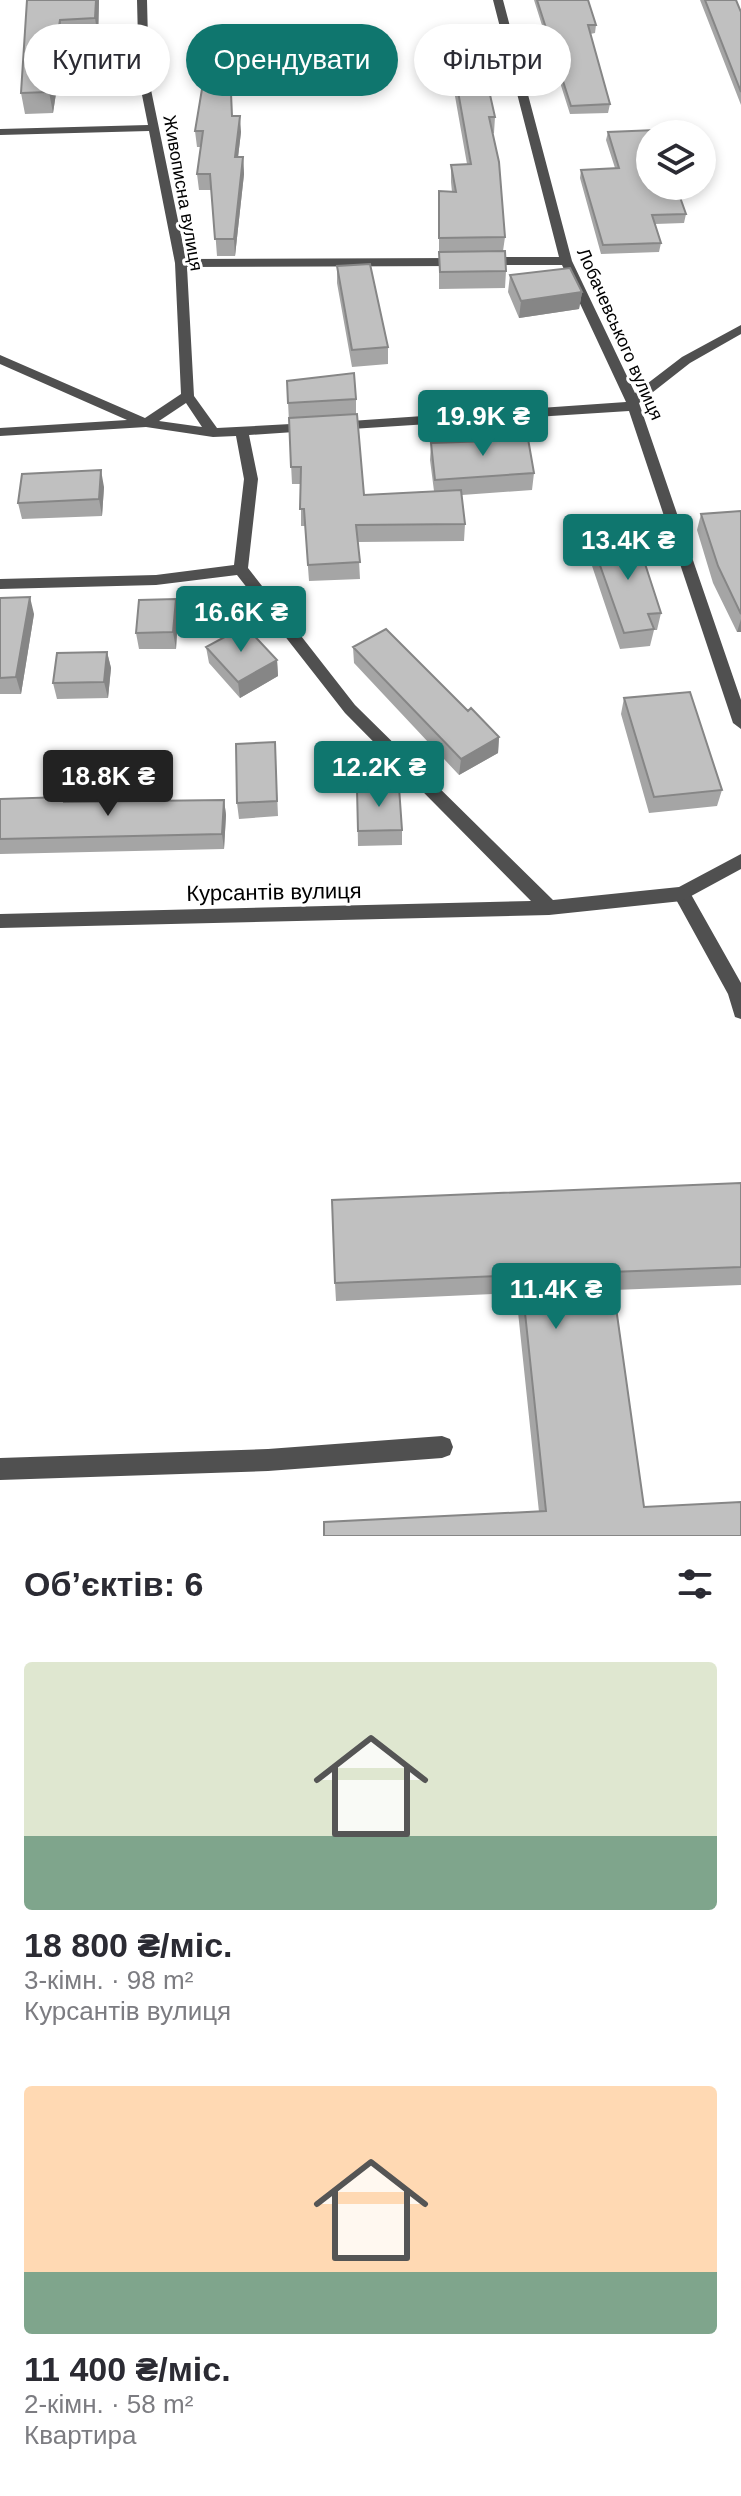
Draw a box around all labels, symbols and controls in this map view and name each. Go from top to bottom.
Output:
chip: Купити [24,24,170,96]
chip: Орендувати [186,24,398,96]
chip: Фільтри [414,24,571,96]
street label: Живописна вулиця [159,113,207,273]
map controls [636,120,716,200]
button: layers [636,120,716,200]
street label: Лобачевського вулиця [573,245,667,423]
pin: 19.9K ₴ [409,390,557,458]
text: 19.9K ₴ [436,401,530,431]
pin: 13.4K ₴ [554,514,702,582]
text: 13.4K ₴ [581,525,675,555]
pin: 16.6K ₴ [167,586,315,654]
text: 16.6K ₴ [194,597,288,627]
pin: 12.2K ₴ [305,741,453,809]
pin: 18.8K ₴ [34,750,182,818]
text: 12.2K ₴ [332,752,426,782]
text: 18.8K ₴ [61,761,155,791]
street label: Курсантів вулиця [186,878,362,906]
pin: 11.4K ₴ [482,1263,630,1331]
text: 11.4K ₴ [510,1274,602,1304]
icon: filters [673,1562,717,1606]
text: Об’єктів: 6 [24,1565,203,1603]
icon: home [299,1714,443,1858]
text: 18 800 ₴/міс. [24,1926,233,1964]
text: 3-кімн. · 98 m² [24,1965,193,1995]
text: Курсантів вулиця [24,1996,231,2026]
icon: home [299,2138,443,2282]
text: 11 400 ₴/міс. [24,2350,231,2388]
text: 2-кімн. · 58 m² [24,2389,193,2419]
text: Квартира [24,2420,136,2450]

